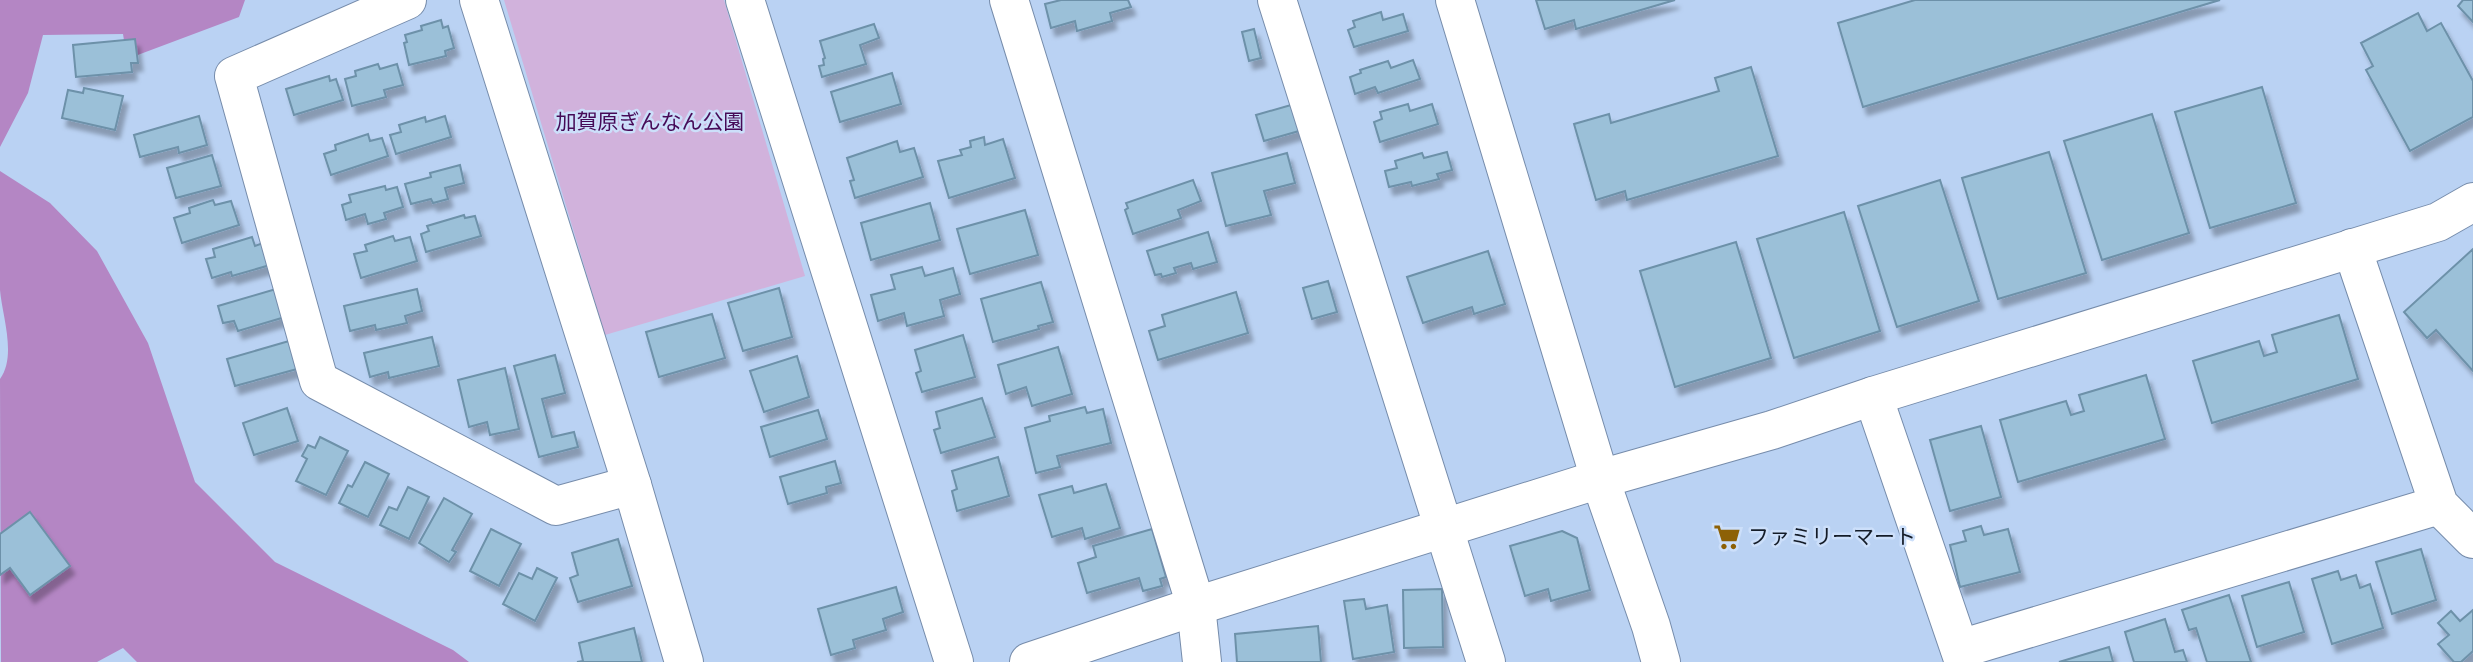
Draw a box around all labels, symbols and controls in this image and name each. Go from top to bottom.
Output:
park label: 加賀原ぎんなん公園 [556,110,745,135]
supermarket icon: ファミリーマート [1712,522,1742,552]
place label: ファミリーマート [1748,525,1916,550]

